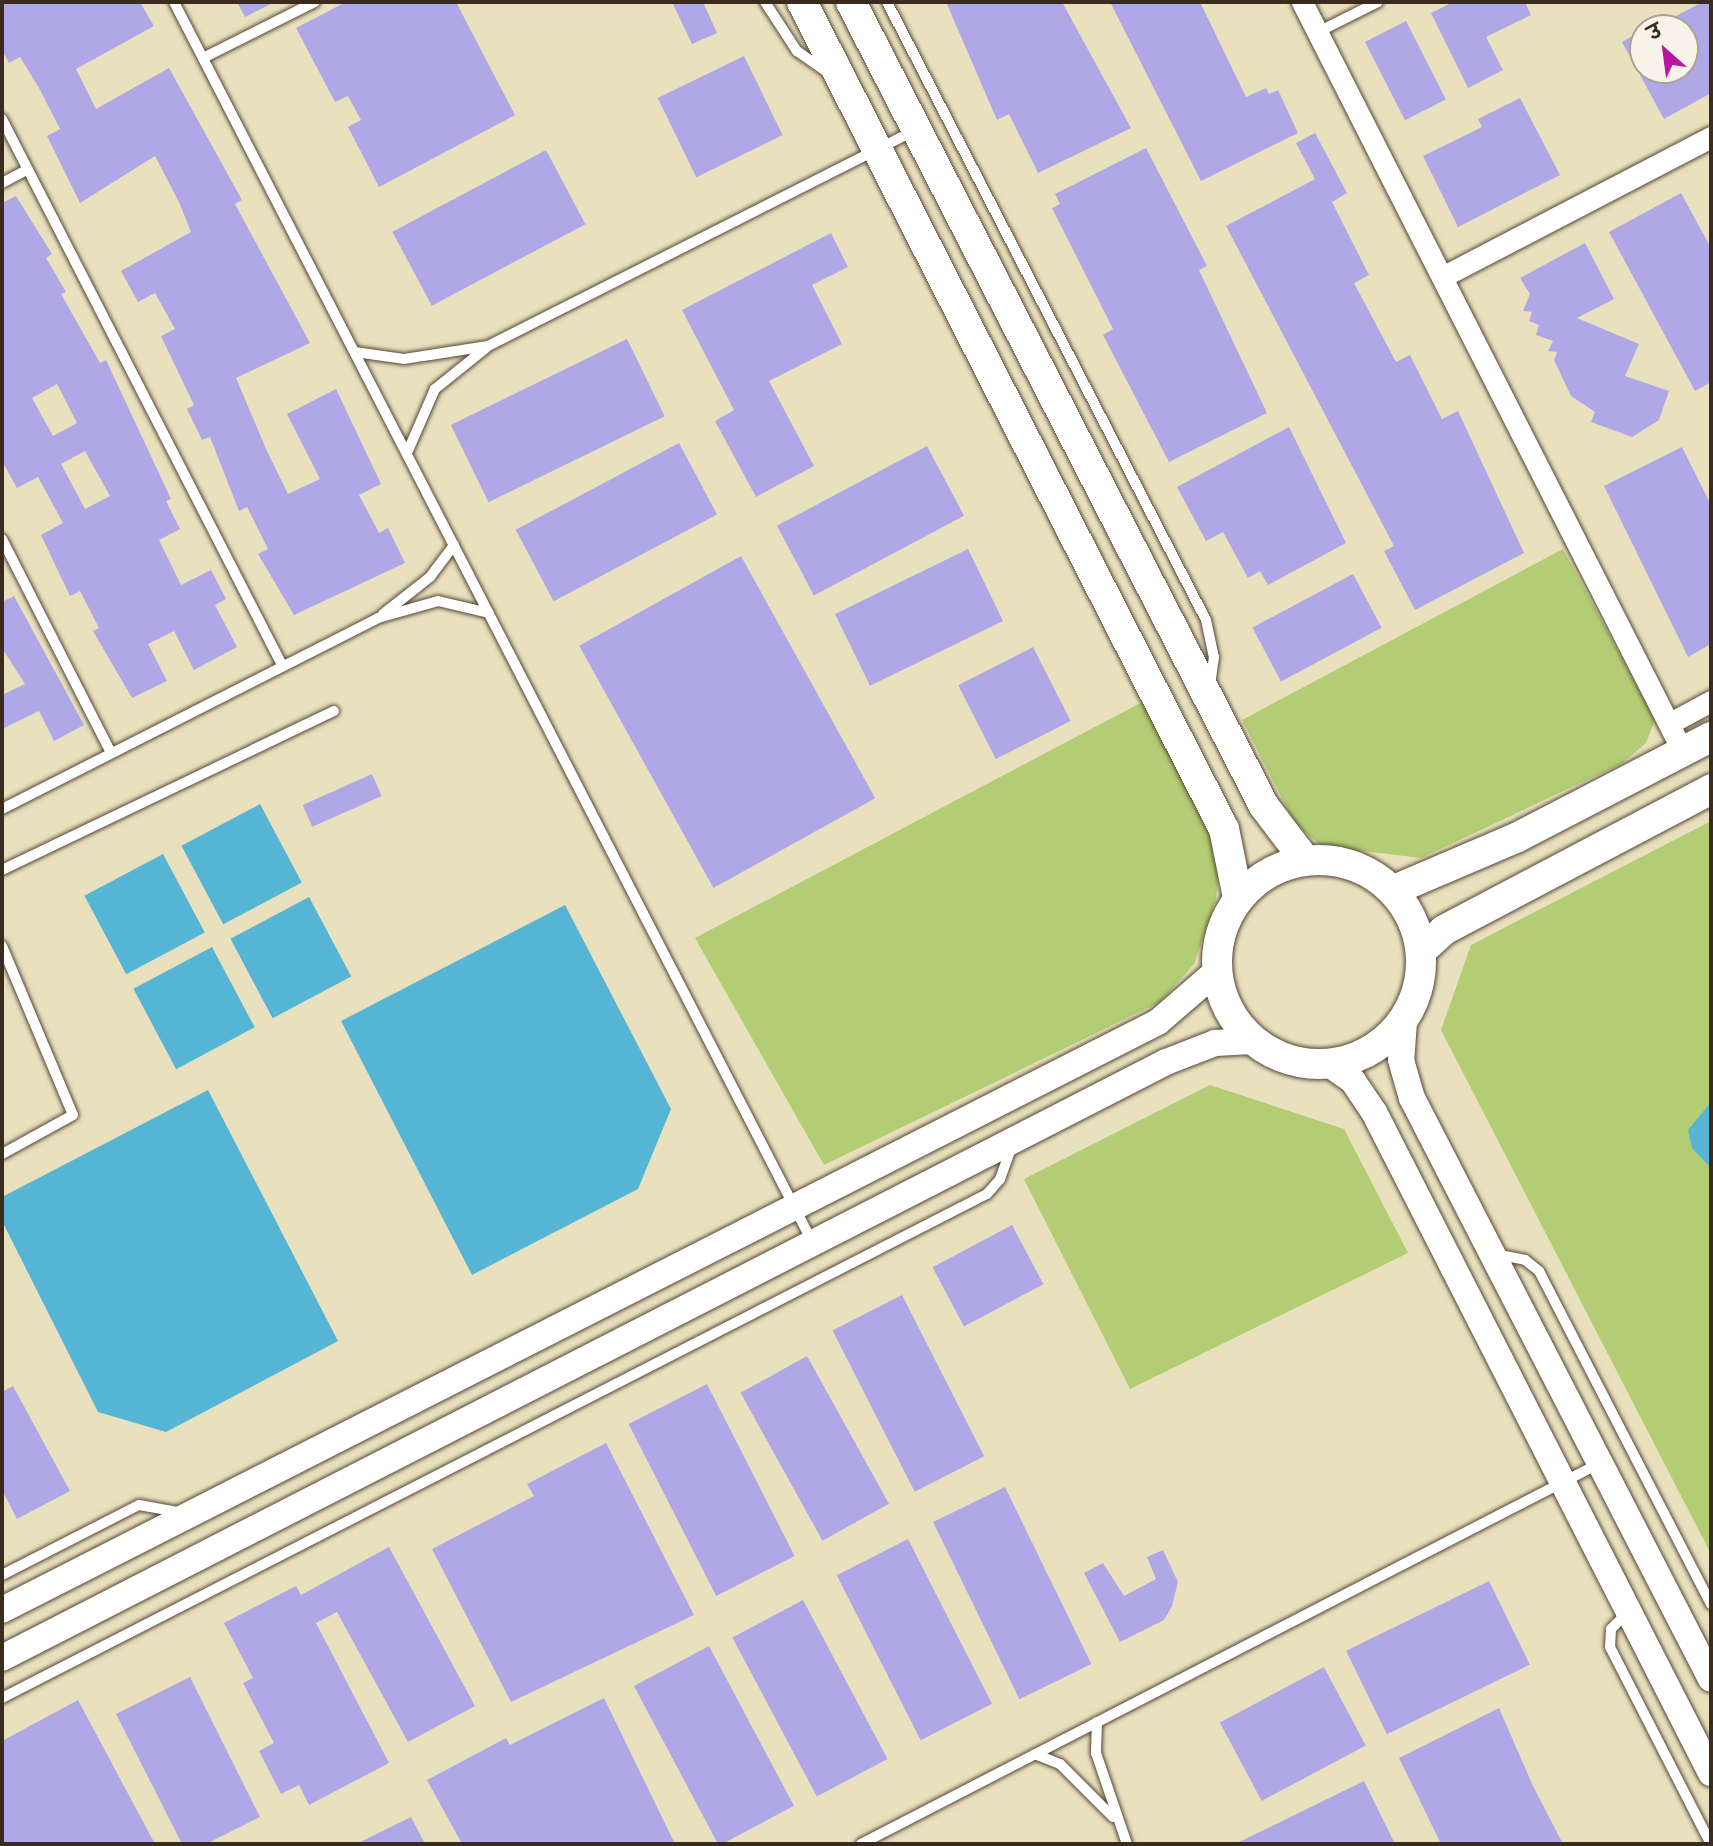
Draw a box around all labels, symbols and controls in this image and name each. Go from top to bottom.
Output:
north arrow [1629,14,1699,84]
text: उ [1642,14,1668,49]

